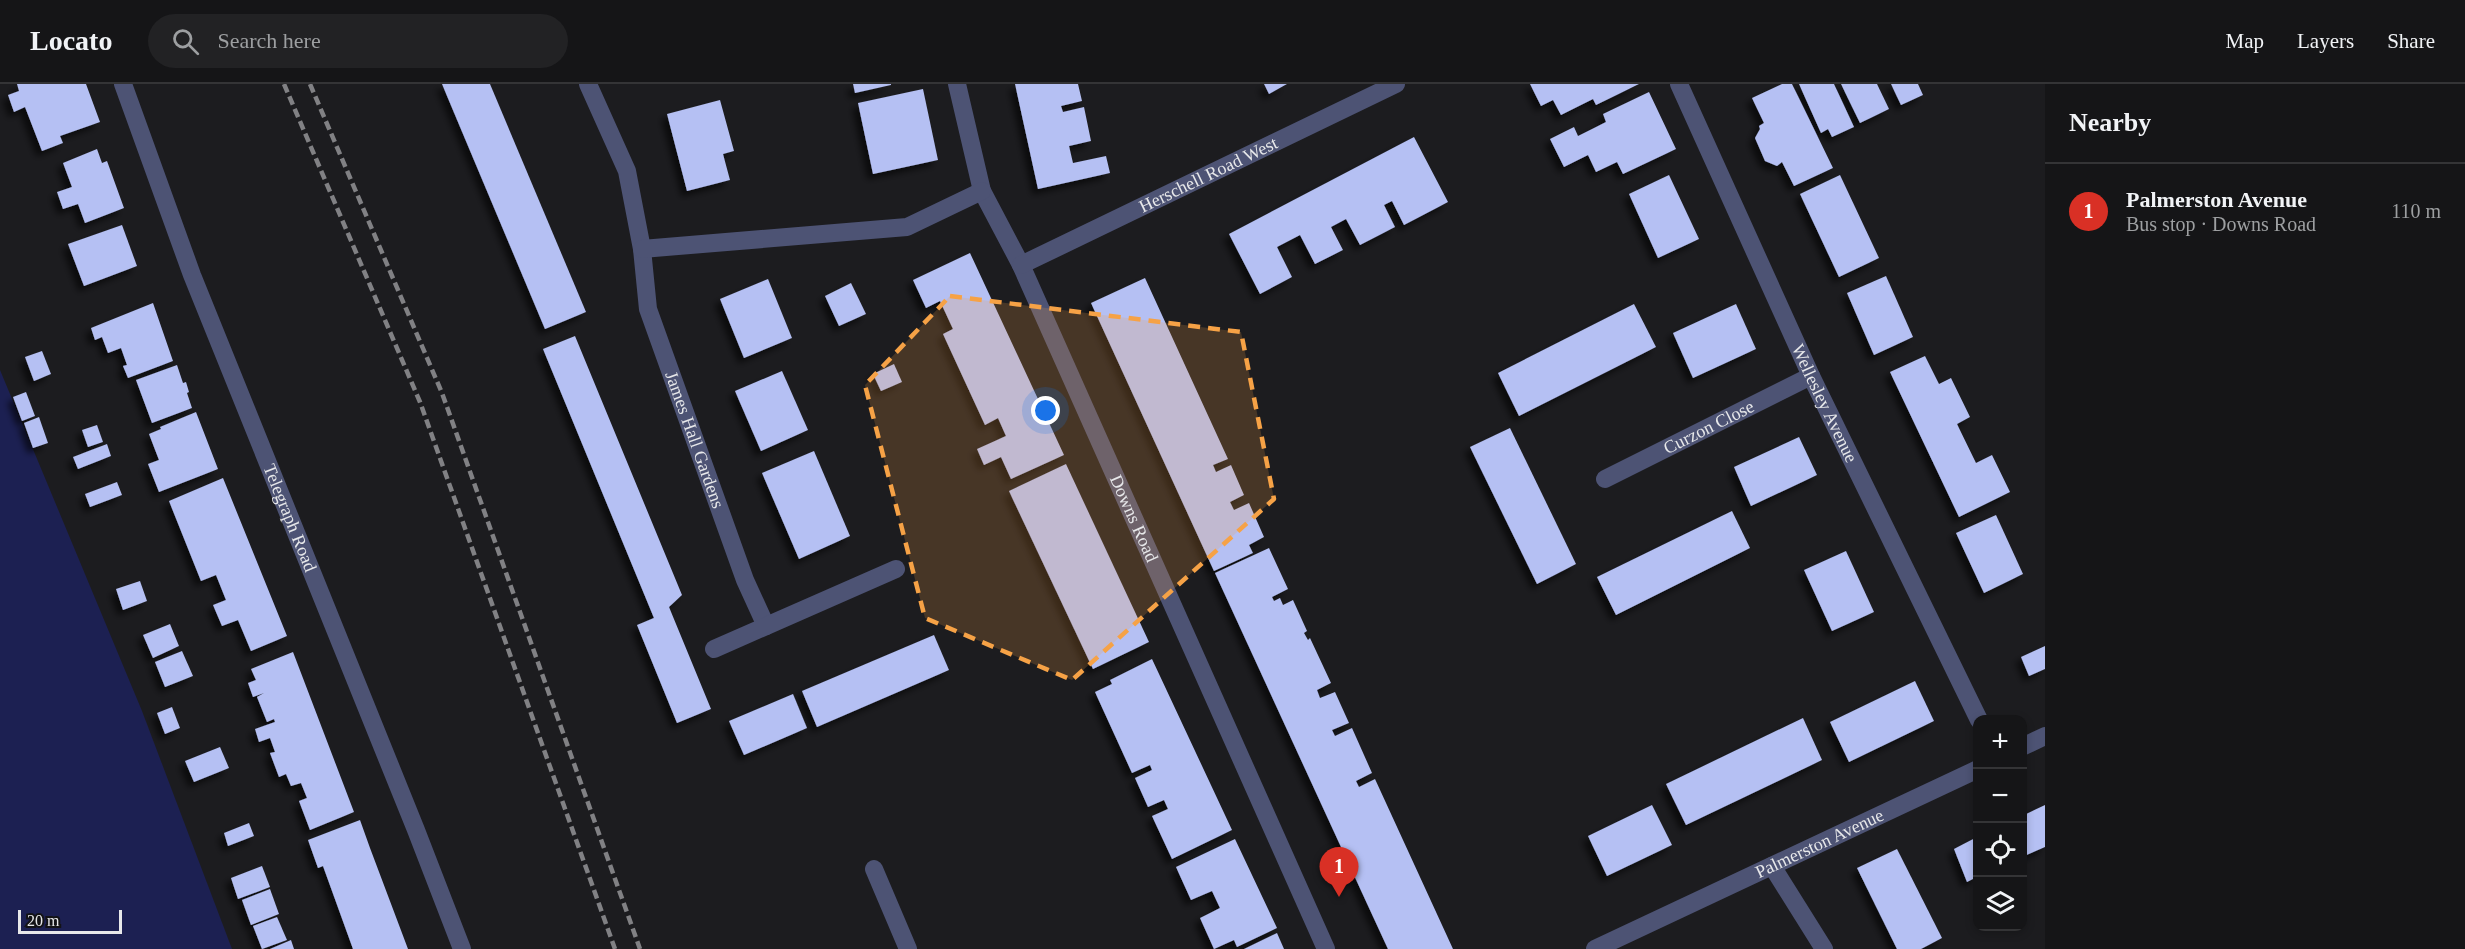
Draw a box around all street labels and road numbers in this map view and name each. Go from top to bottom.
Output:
street label: Herschell Road West [1136,133,1281,216]
street label: Wellesley Avenue [1788,341,1862,466]
street label: James Hall Gardens [661,369,729,511]
street label: Curzon Close [1660,396,1757,458]
street label: Telegraph Road [259,461,321,575]
street label: Downs Road [1106,472,1162,565]
street label: Palmerston Avenue [1752,805,1887,882]

